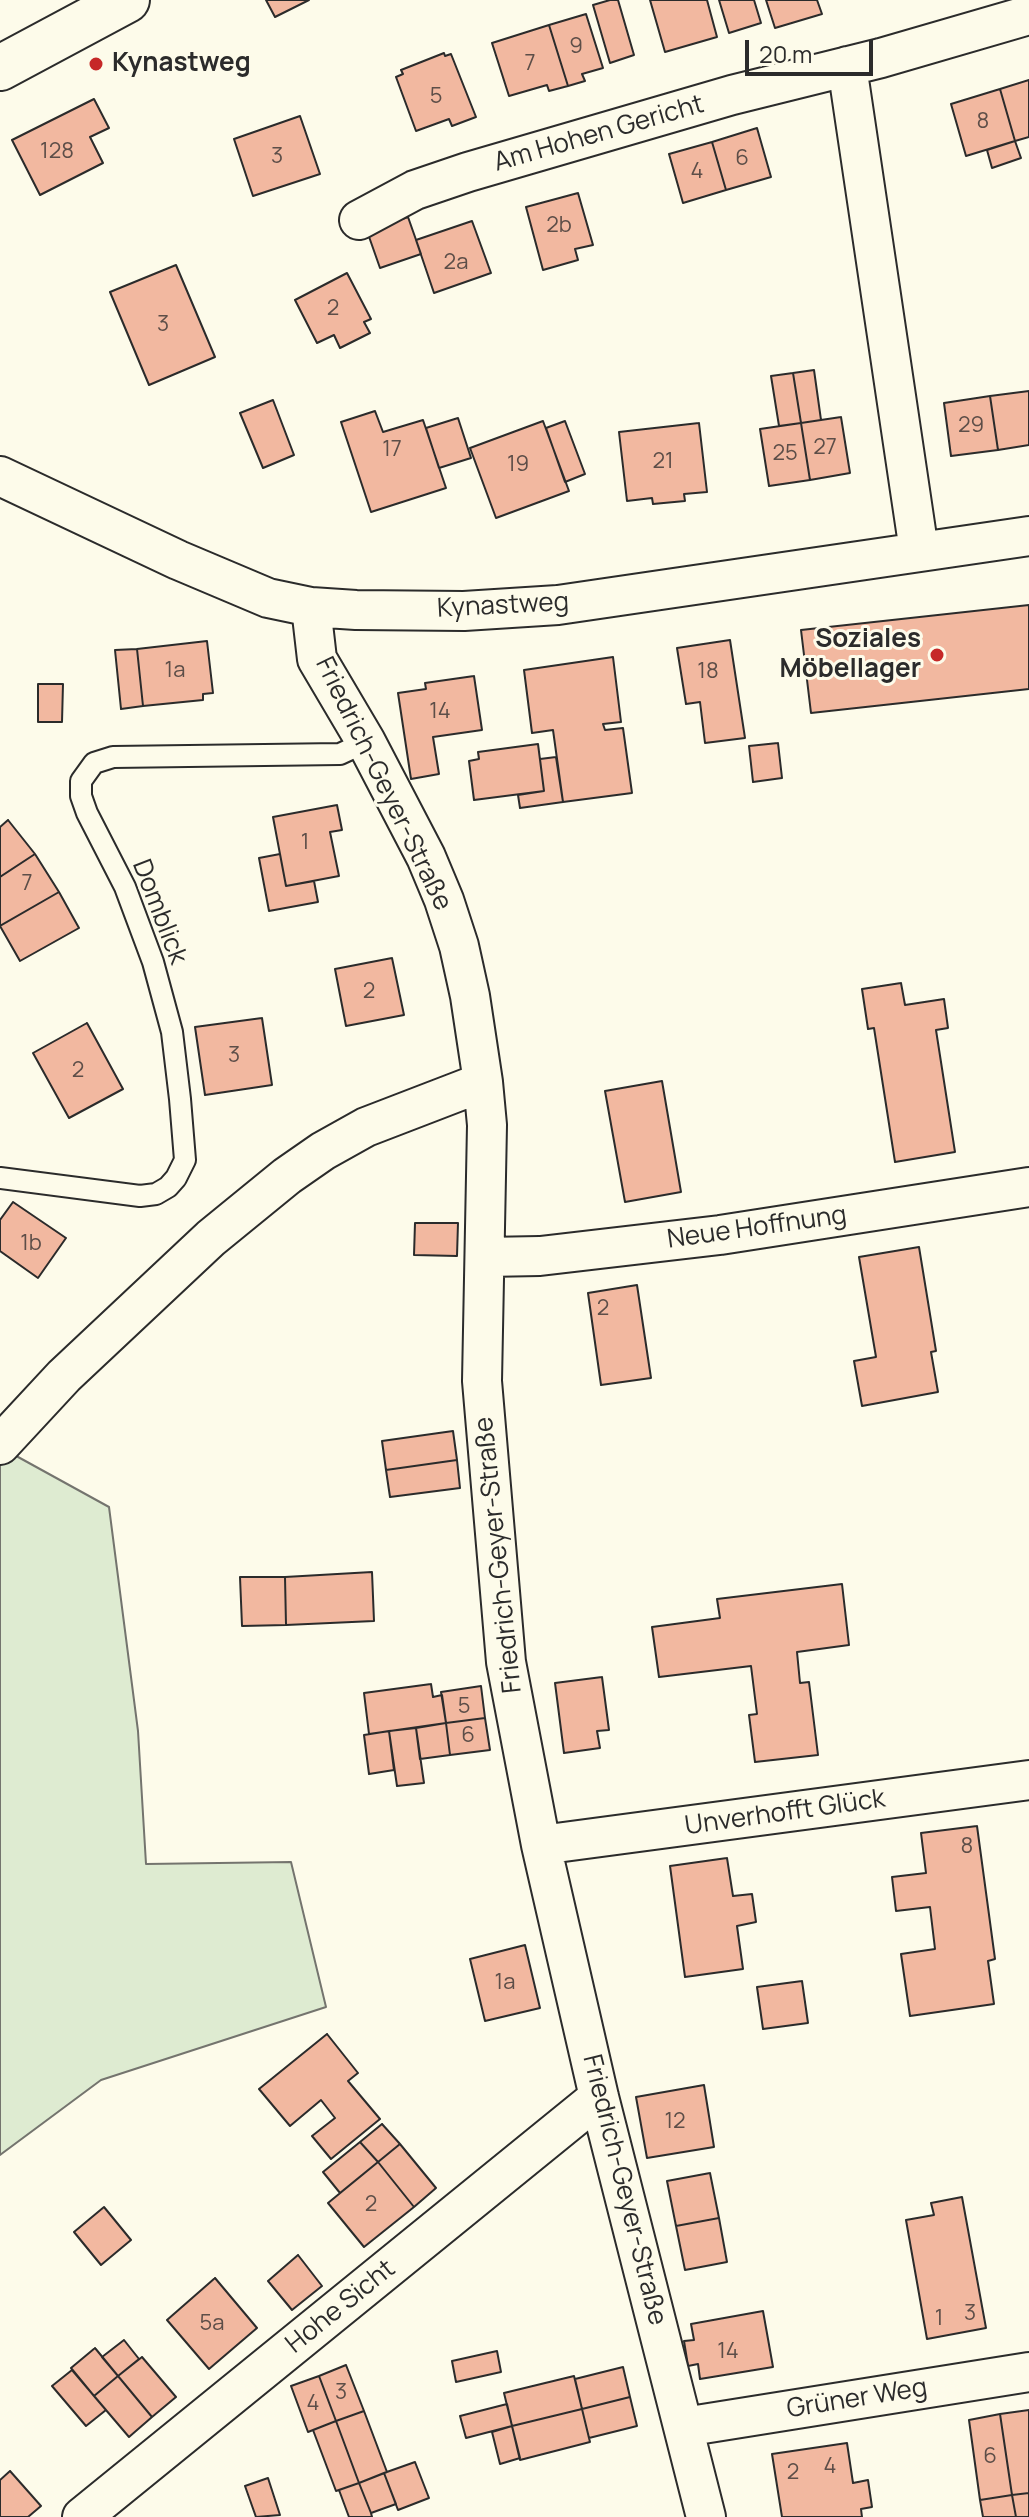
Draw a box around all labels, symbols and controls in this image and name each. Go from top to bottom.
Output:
scale bar [749,24,877,74]
house number: 9 [569,34,583,60]
text: 20 m [759,37,812,70]
place label: Kynastweg [112,48,251,80]
house number: 7 [524,51,536,77]
marker: Kynastweg [87,55,105,73]
house number: 5 [430,84,442,110]
street label: Am Hohen Gericht [490,89,708,179]
house number: 8 [977,109,989,135]
house number: 128 [40,139,74,165]
house number: 3 [271,144,283,170]
house number: 6 [735,146,749,172]
house number: 4 [691,159,703,185]
house number: 2b [546,213,572,239]
house number: 2a [444,250,468,276]
house number: 2 [327,296,339,322]
house number: 3 [157,312,169,338]
house number: 29 [958,413,984,439]
house number: 27 [813,435,837,461]
house number: 17 [382,437,402,463]
house number: 25 [772,441,798,467]
house number: 21 [652,449,674,475]
house number: 19 [507,452,529,478]
street label: Kynastweg [436,587,570,625]
place label: Soziales Möbellager [779,624,921,686]
marker: Soziales Möbellager [928,646,946,664]
street label: Friedrich-Geyer-Straße [308,652,458,916]
house number: 1a [165,658,185,684]
house number: 18 [697,659,719,685]
house number: 14 [429,699,451,725]
house number: 1 [301,830,309,856]
street label: Domblick [125,855,193,969]
house number: 7 [21,871,33,897]
house number: 2 [363,979,375,1005]
house number: 3 [228,1043,240,1069]
house number: 2 [72,1058,84,1084]
street label: Neue Hoffnung [665,1200,849,1256]
house number: 1b [20,1231,42,1257]
house number: 2 [597,1296,609,1322]
street label: Friedrich-Geyer-Straße [469,1415,529,1695]
house number: 5 [458,1694,470,1720]
house number: 6 [461,1723,475,1749]
street label: Unverhofft Glück [683,1784,887,1842]
house number: 8 [961,1834,973,1860]
house number: 1a [495,1970,515,1996]
street label: Friedrich-Geyer-Straße [575,2051,673,2329]
house number: 12 [664,2109,686,2135]
house number: 2 [365,2192,377,2218]
street label: Hohe Sicht [280,2254,402,2360]
house number: 3 [964,2301,976,2327]
house number: 1 [935,2306,943,2332]
house number: 5a [200,2311,224,2337]
house number: 14 [717,2339,739,2365]
street label: Grüner Weg [785,2373,929,2425]
house number: 3 [335,2380,347,2406]
house number: 4 [307,2391,319,2417]
house number: 6 [983,2444,997,2470]
house number: 4 [824,2454,836,2480]
house number: 2 [787,2460,799,2486]

